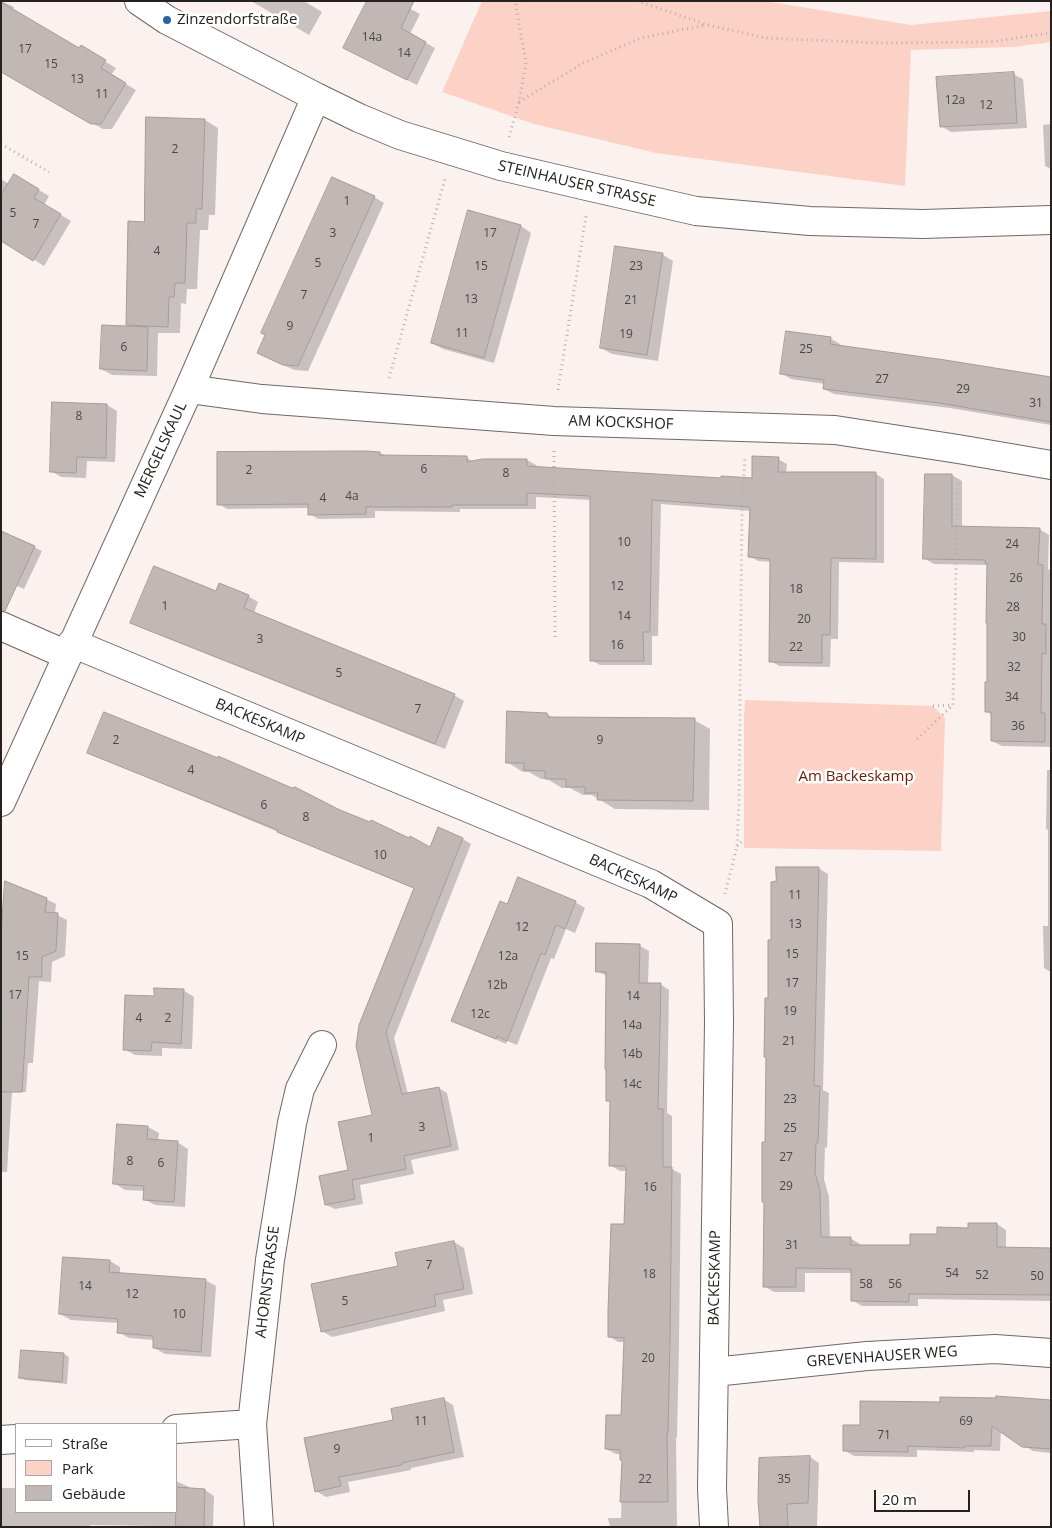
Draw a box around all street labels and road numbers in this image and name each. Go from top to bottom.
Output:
street label: STEINHAUSER STRASSE [496,157,658,211]
street label: MERGELSKAUL [131,399,191,501]
street label: AM KOCKSHOF [568,412,674,434]
street label: BACKESKAMP [213,695,307,749]
street label: BACKESKAMP [586,851,680,907]
street label: AHORNSTRASSE [252,1225,284,1339]
street label: BACKESKAMP [705,1230,725,1326]
street label: GREVENHAUSER WEG [806,1343,958,1371]

